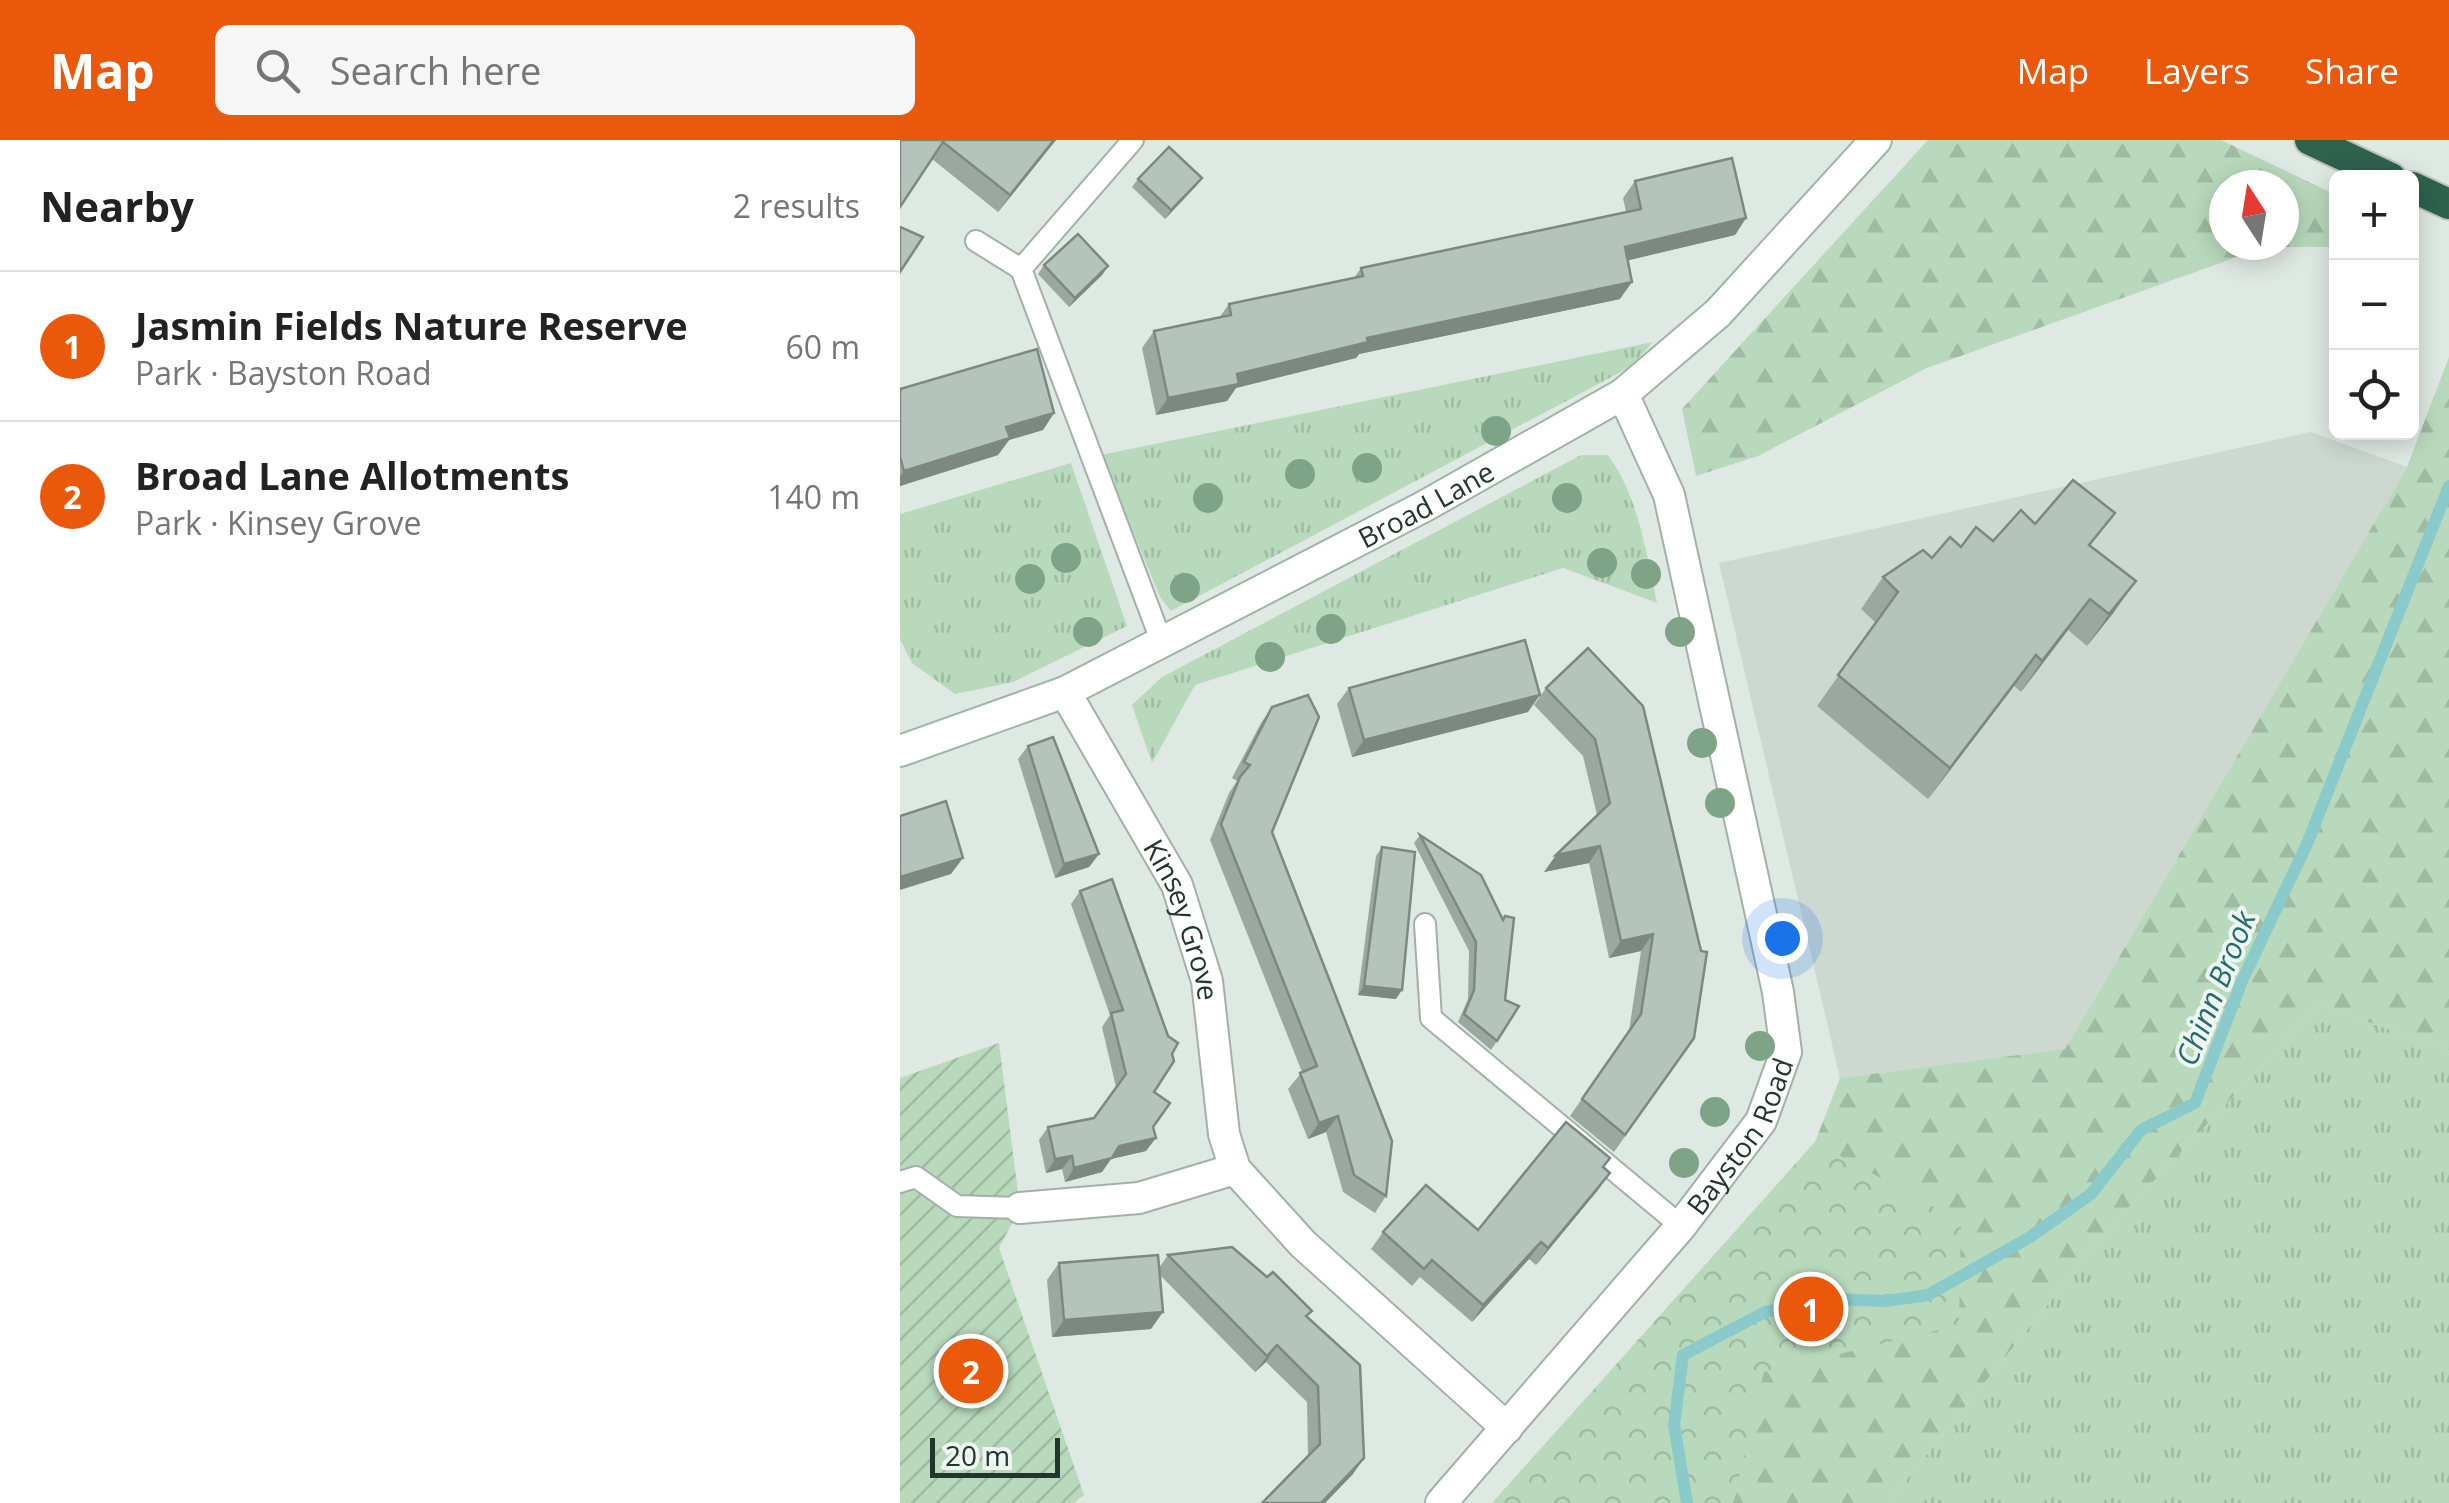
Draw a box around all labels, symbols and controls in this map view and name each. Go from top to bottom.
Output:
search box [215,25,915,115]
text: Map [50,38,155,103]
icon: search [250,43,305,98]
text: Search here [330,44,541,96]
text: Map [2017,47,2089,94]
text: Layers [2144,47,2250,94]
text: Share [2305,47,2399,94]
north arrow [2209,170,2299,260]
map controls [2329,170,2419,440]
button: + [2329,170,2419,260]
text: Nearby [40,177,194,234]
text: 2 results [733,184,860,227]
button: − [2329,260,2419,350]
text: Jasmin Fields Nature Reserve [135,299,688,351]
text: 1 [63,325,82,368]
text: 60 m [785,325,860,368]
button: locate [2329,350,2419,440]
text: Park · Bayston Road [135,351,432,394]
text: Broad Lane Allotments [135,449,569,501]
street label: Broad Lane [1351,452,1501,556]
text: 2 [63,475,82,518]
text: 140 m [767,475,860,518]
text: Park · Kinsey Grove [135,501,421,544]
street label: Kinsey Grove [1135,832,1228,1002]
water label: Chinn Brook [2165,903,2265,1071]
your location [1757,913,1808,964]
street label: Bayston Road [1677,1052,1801,1222]
pin: 1 [1778,1272,1844,1346]
pin: 2 [938,1334,1004,1408]
scale bar [930,1433,1060,1478]
text: 20 m [945,1436,1010,1474]

